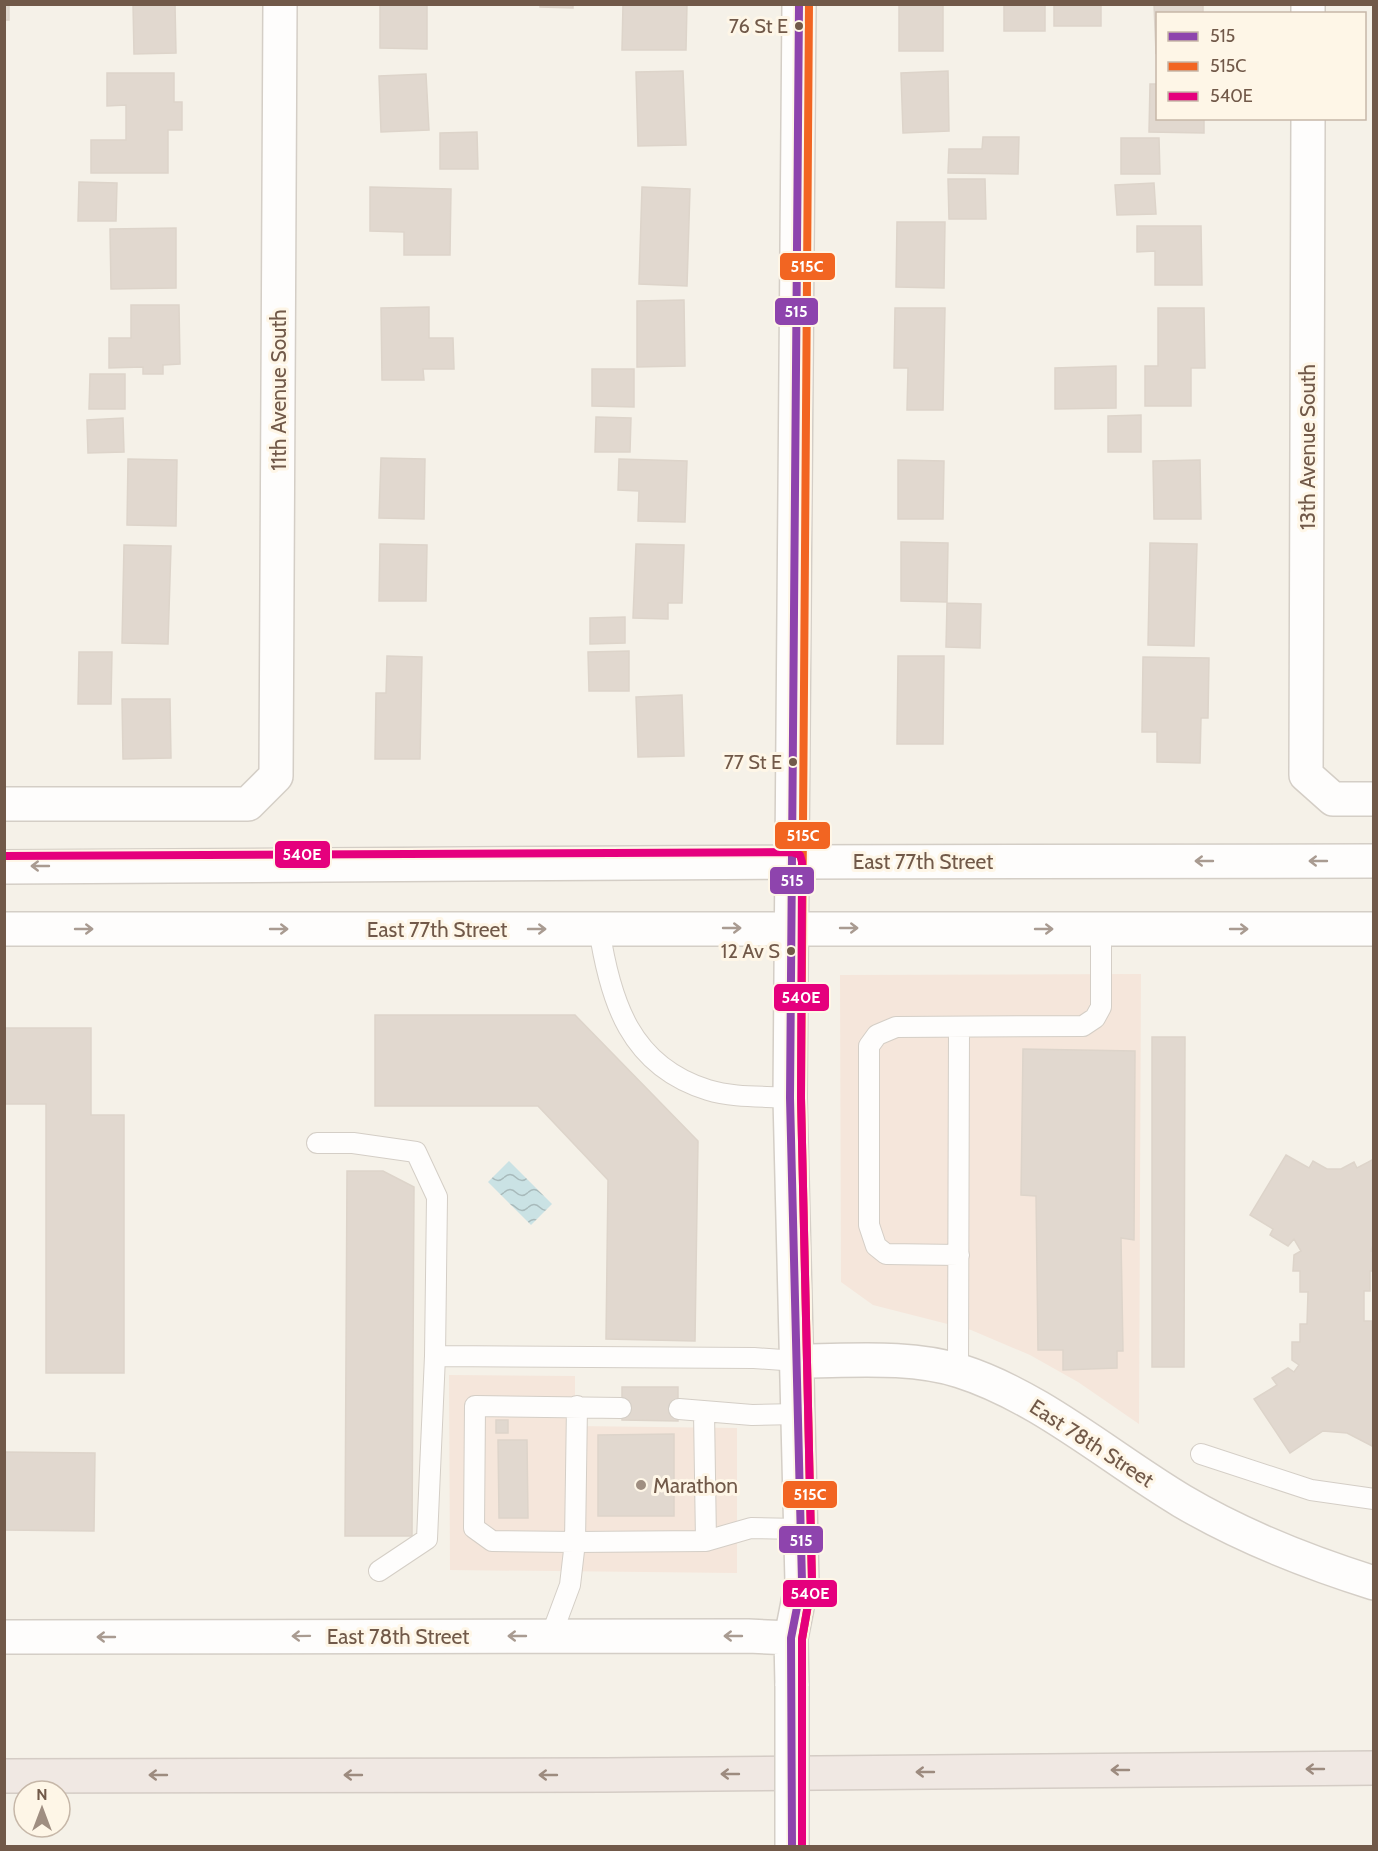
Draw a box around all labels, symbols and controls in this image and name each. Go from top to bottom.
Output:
legend [1156,12,1366,120]
place label: 76 St E [729,14,788,38]
marker: 76 St E [793,20,805,32]
text: 515 [1210,25,1235,47]
text: 515C [1210,55,1246,77]
text: 540E [1210,85,1253,107]
line badge: 515C [779,252,836,281]
text: 515C [791,257,824,276]
line badge: 515 [774,297,819,326]
text: 515 [784,302,808,321]
street label: 11th Avenue South [266,309,291,471]
street label: 13th Avenue South [1295,364,1320,530]
place label: 77 St E [724,750,782,774]
marker: 77 St E [787,756,799,768]
line badge: 515C [774,821,831,850]
text: 515C [787,826,820,845]
line badge: 540E [274,840,331,869]
text: 540E [283,845,321,864]
street label: East 77th Street [853,849,993,874]
one-way arrow [1194,855,1214,867]
one-way arrow [1308,855,1328,867]
one-way arrow [31,860,51,872]
line badge: 515 [769,866,815,895]
text: 515 [780,871,804,890]
street label: East 77th Street [367,917,507,942]
one-way arrow [722,922,742,934]
one-way arrow [839,922,859,934]
one-way arrow [74,923,93,935]
one-way arrow [269,923,288,935]
one-way arrow [527,923,547,935]
one-way arrow [1034,923,1054,935]
one-way arrow [1229,923,1249,935]
place label: 12 Av S [721,939,780,963]
marker: 12 Av S [785,945,797,957]
line badge: 540E [773,983,830,1012]
text: 540E [782,988,820,1007]
street label: East 78th Street [1025,1394,1159,1492]
place label: Marathon [653,1473,738,1498]
marker: Marathon [634,1478,648,1492]
line badge: 515C [782,1480,838,1509]
text: 515C [794,1485,827,1504]
line badge: 515 [778,1525,824,1554]
text: 515 [789,1531,813,1550]
line badge: 540E [782,1579,838,1608]
text: 540E [791,1584,829,1603]
street label: East 78th Street [327,1624,469,1649]
one-way arrow [291,1630,311,1642]
one-way arrow [507,1630,527,1642]
one-way arrow [723,1630,743,1642]
one-way arrow [96,1631,116,1643]
one-way arrow [1306,1763,1326,1775]
one-way arrow [1111,1764,1131,1776]
one-way arrow [916,1766,936,1778]
one-way arrow [721,1768,741,1779]
one-way arrow [148,1769,168,1781]
one-way arrow [343,1769,363,1781]
one-way arrow [538,1769,558,1781]
north arrow [12,1779,72,1839]
text: N [36,1785,48,1804]

